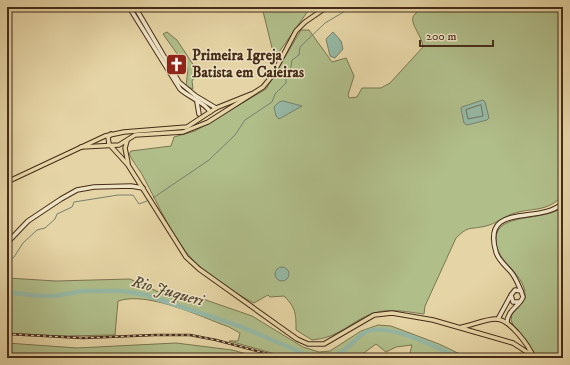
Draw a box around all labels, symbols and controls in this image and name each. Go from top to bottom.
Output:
scale bar [420,22,493,48]
text: 200 m [426,29,456,44]
place label: Primeira Igreja Batista em Caieiras [192,46,304,82]
church icon: Primeira Igreja Batista em Caieiras [163,51,189,77]
water label: Rio Juqueri [129,271,207,311]

